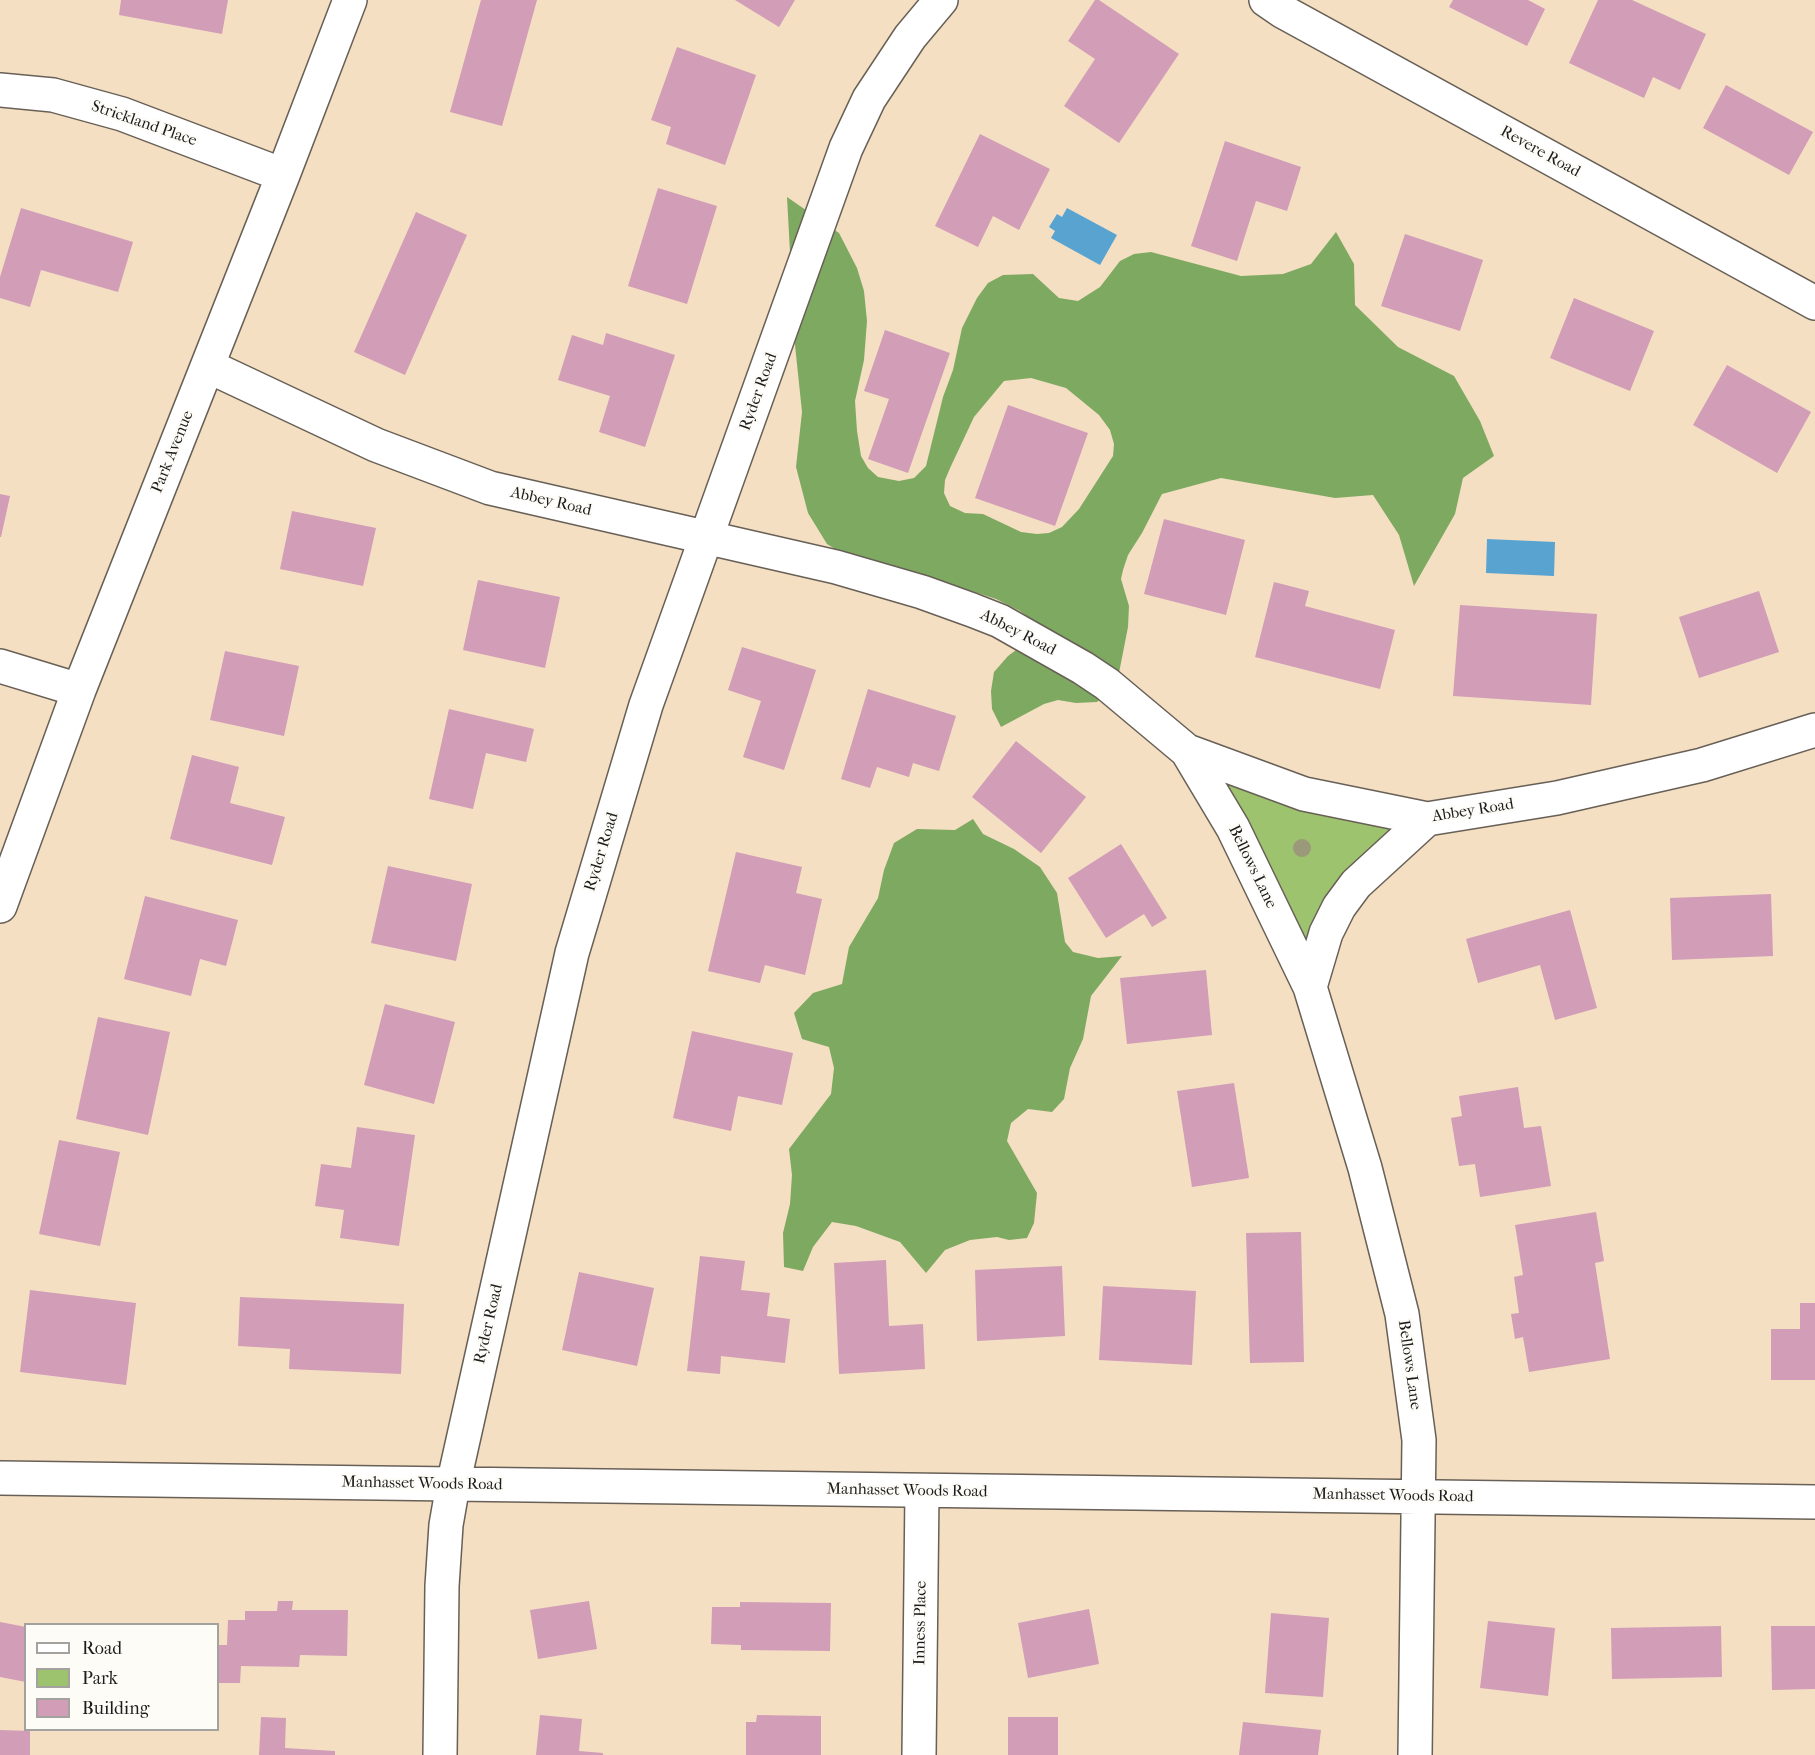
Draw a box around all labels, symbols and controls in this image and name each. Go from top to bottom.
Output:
street label: Strickland Place [89,97,199,151]
street label: Revere Road [1497,122,1583,182]
street label: Ryder Road [736,350,782,434]
street label: Park Avenue [148,408,198,496]
street label: Abbey Road [509,483,593,521]
street label: Abbey Road [977,606,1059,660]
street label: Abbey Road [1431,795,1515,827]
street label: Ryder Road [581,810,623,894]
street label: Bellows Lane [1224,822,1280,912]
street label: Ryder Road [470,1282,508,1366]
street label: Bellows Lane [1393,1319,1425,1411]
street label: Manhasset Woods Road [341,1473,503,1495]
street label: Manhasset Woods Road [826,1480,988,1502]
street label: Manhasset Woods Road [1312,1485,1474,1507]
street label: Inness Place [911,1581,931,1665]
legend [24,1623,219,1731]
text: Road [82,1638,122,1659]
text: Park [82,1668,118,1689]
text: Building [82,1698,149,1719]

